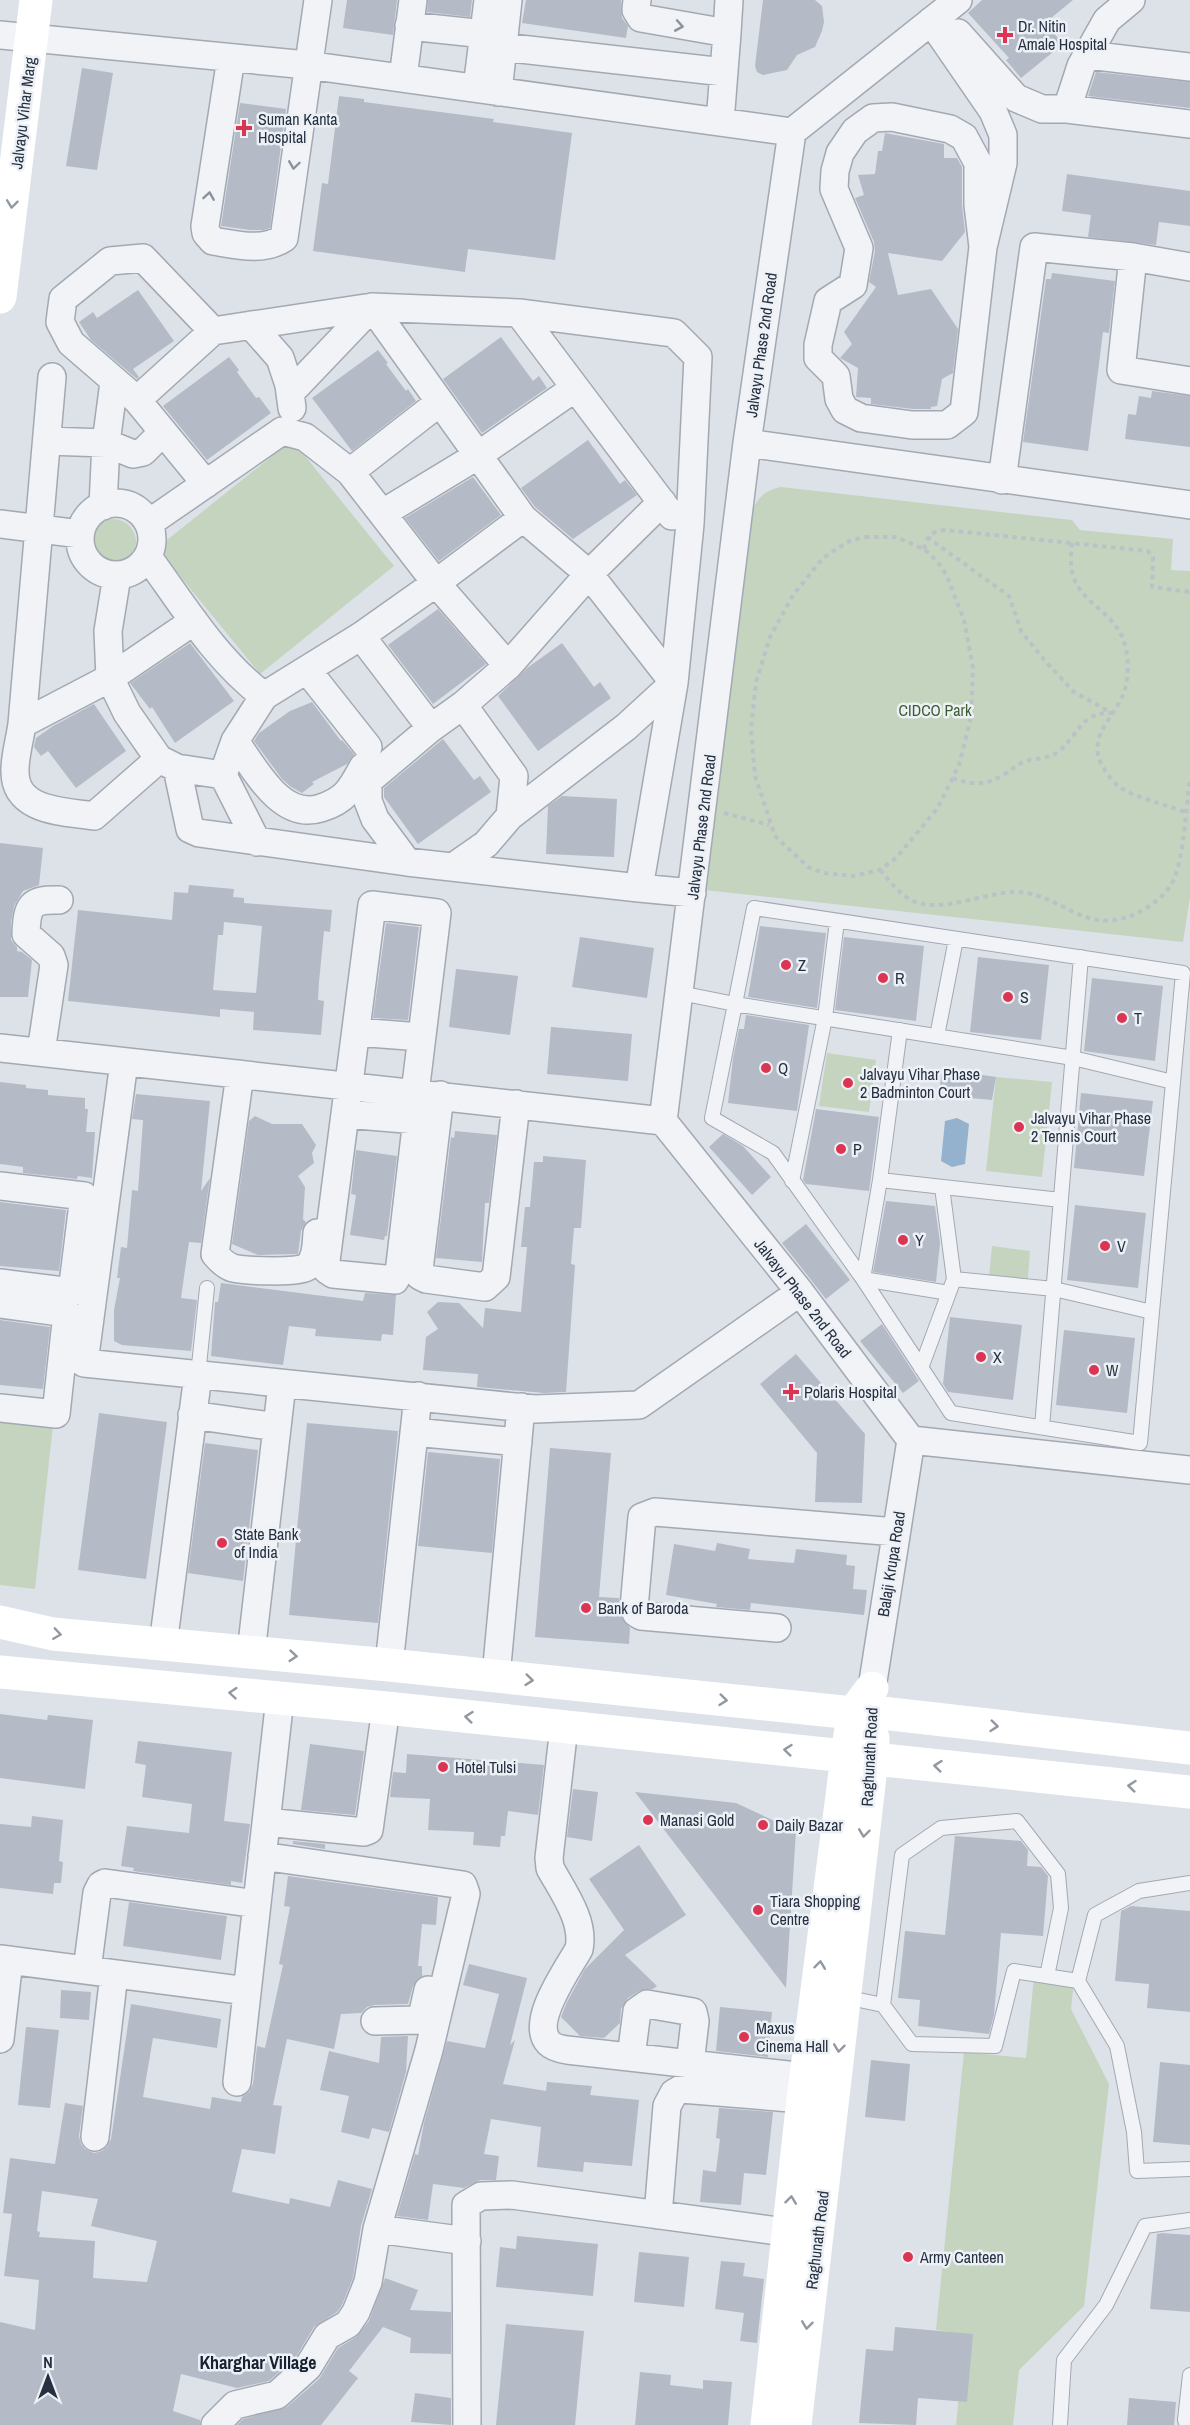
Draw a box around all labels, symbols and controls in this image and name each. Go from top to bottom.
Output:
place label: Dr. Nitin Amale Hospital [1017,15,1107,55]
one-way arrow [674,19,684,32]
marker: Dr. Nitin Amale Hospital [996,26,1014,44]
street label: Jalvayu Vihar Marg [5,55,41,170]
place label: Suman Kanta Hospital [258,108,338,148]
marker: Suman Kanta Hospital [235,119,253,137]
one-way arrow [288,160,301,170]
one-way arrow [203,192,215,201]
one-way arrow [6,200,19,209]
street label: Jalvayu Phase 2nd Road [740,271,782,419]
park label: CIDCO Park [899,699,972,721]
street label: Jalvayu Phase 2nd Road [681,753,721,901]
place label: Z [798,954,806,976]
marker: Z [779,958,793,972]
place label: R [895,967,905,989]
marker: R [876,971,890,985]
place label: S [1020,986,1029,1008]
marker: S [1001,990,1015,1004]
place label: T [1134,1007,1142,1029]
marker: T [1115,1011,1129,1025]
place label: Q [778,1057,788,1079]
marker: Q [759,1061,773,1075]
place label: Jalvayu Vihar Phase 2 Badminton Court [860,1063,980,1103]
marker: Jalvayu Vihar Phase 2 Badminton Court [841,1076,855,1090]
place label: Jalvayu Vihar Phase 2 Tennis Court [1031,1107,1151,1147]
marker: Jalvayu Vihar Phase 2 Tennis Court [1012,1120,1026,1134]
place label: P [853,1138,862,1160]
marker: P [834,1142,848,1156]
place label: Y [915,1229,924,1251]
marker: Y [896,1233,910,1247]
street label: Jalvayu Phase 2nd Road [749,1234,857,1362]
place label: V [1117,1235,1126,1257]
marker: V [1098,1239,1112,1253]
place label: X [993,1346,1002,1368]
marker: X [974,1350,988,1364]
place label: W [1106,1359,1119,1381]
marker: W [1087,1363,1101,1377]
place label: Polaris Hospital [804,1381,897,1403]
marker: Polaris Hospital [782,1383,800,1401]
street label: Balaji Krupa Road [872,1510,910,1618]
place label: State Bank of India [234,1523,299,1563]
marker: State Bank of India [215,1536,229,1550]
place label: Bank of Baroda [598,1597,689,1619]
marker: Bank of Baroda [579,1601,593,1615]
one-way arrow [52,1628,62,1640]
one-way arrow [288,1649,298,1662]
one-way arrow [524,1673,533,1685]
one-way arrow [229,1687,238,1700]
one-way arrow [718,1693,727,1706]
street label: Raghunath Road [855,1707,883,1807]
one-way arrow [465,1711,474,1724]
one-way arrow [989,1719,998,1732]
one-way arrow [784,1745,793,1757]
place label: Hotel Tulsi [455,1756,516,1778]
marker: Hotel Tulsi [436,1760,450,1774]
one-way arrow [933,1760,942,1773]
one-way arrow [1127,1780,1136,1793]
place label: Manasi Gold [660,1809,734,1831]
marker: Manasi Gold [641,1813,655,1827]
place label: Daily Bazar [775,1814,843,1836]
marker: Daily Bazar [756,1818,770,1832]
one-way arrow [858,1829,871,1838]
place label: Tiara Shopping Centre [770,1890,861,1930]
marker: Tiara Shopping Centre [751,1903,765,1917]
one-way arrow [813,1960,826,1969]
place label: Maxus Cinema Hall [756,2017,828,2057]
marker: Maxus Cinema Hall [737,2030,751,2044]
one-way arrow [834,2043,846,2053]
street label: Raghunath Road [800,2189,834,2291]
one-way arrow [784,2195,797,2204]
place label: Army Canteen [919,2246,1004,2268]
marker: Army Canteen [901,2250,915,2264]
one-way arrow [802,2321,814,2330]
north arrow [18,2347,78,2407]
district label: Kharghar Village [199,2350,317,2375]
text: N [43,2351,53,2373]

